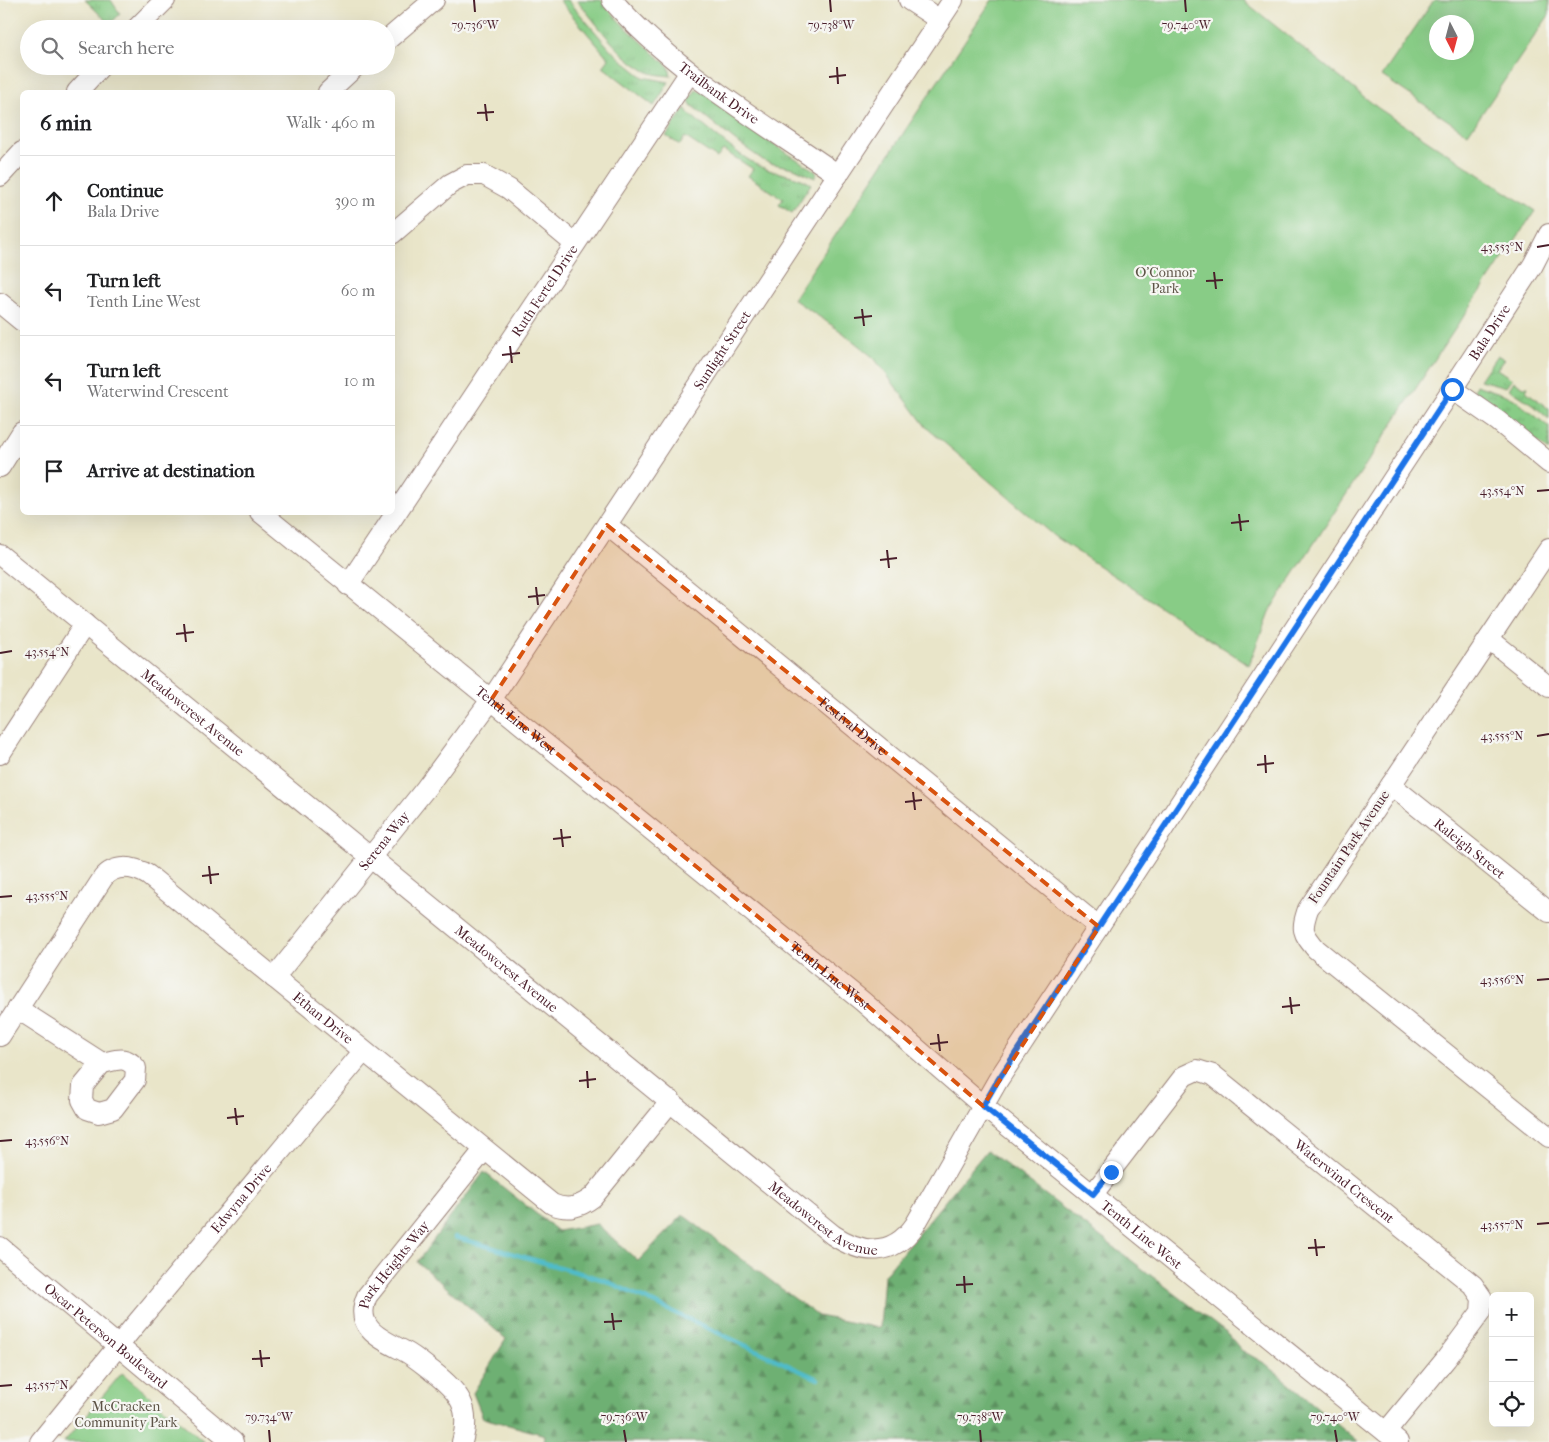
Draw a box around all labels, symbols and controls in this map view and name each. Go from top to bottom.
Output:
north arrow [1429,15,1474,60]
text: 79.736°W [451,18,500,32]
text: 79.738°W [808,18,856,32]
text: 79.740°W [1161,18,1212,32]
search box [20,20,395,75]
icon: search [38,34,66,62]
text: Search here [78,37,174,59]
street label: Trailbank Drive [675,58,763,128]
text: 6 min [40,111,92,135]
text: Walk · 460 m [287,113,375,132]
text: Continue [87,180,163,202]
icon: ahead [40,187,68,215]
text: 390 m [334,191,375,210]
text: Bala Drive [87,202,159,221]
text: 43.553°N [1481,240,1523,254]
street label: Ruth Fertel Drive [508,241,581,340]
park label: O'Connor Park [1135,264,1195,297]
text: Turn left [87,270,161,292]
icon: left [40,277,68,305]
text: 60 m [341,281,375,300]
text: Tenth Line West [87,292,201,311]
street label: Bala Drive [1465,301,1514,363]
street label: Sunlight Street [690,307,754,393]
text: Turn left [87,360,161,382]
icon: left [40,367,68,395]
text: 10 m [344,371,375,390]
route start [1441,378,1464,401]
text: Waterwind Crescent [87,382,229,401]
icon: arrive [40,457,68,485]
text: Arrive at destination [87,460,255,482]
text: 43.554°N [1480,484,1524,498]
text: 43.554°N [25,645,69,659]
street label: Meadowcrest Avenue [138,665,248,760]
street label: Tenth Line West [472,682,560,758]
street label: Festival Drive [816,693,891,759]
text: 43.555°N [1481,729,1523,743]
street label: Fountain Park Avenue [1305,787,1393,907]
street label: Serena Way [355,807,413,874]
street label: Raleigh Street [1430,814,1509,882]
text: 43.555°N [26,889,68,903]
street label: Meadowcrest Avenue [452,921,562,1016]
street label: Tenth Line West [786,937,875,1013]
text: 43.556°N [1480,973,1524,987]
street label: Ethan Drive [289,988,357,1047]
text: 43.556°N [25,1134,69,1148]
street label: Waterwind Crescent [1290,1135,1398,1227]
street label: Edwyna Drive [207,1160,275,1237]
route end [1100,1161,1123,1184]
street label: Meadowcrest Avenue [765,1178,878,1258]
street label: Tenth Line West [1098,1197,1186,1272]
street label: Park Heights Way [355,1216,433,1311]
text: 43.557°N [1480,1218,1524,1232]
street label: Oscar Peterson Boulevard [41,1279,171,1392]
map controls [1489,1292,1534,1427]
button: + [1489,1292,1534,1337]
button: − [1489,1337,1534,1382]
text: 43.557°N [25,1378,69,1392]
button: locate [1489,1382,1534,1427]
park label: McCracken Community Park [75,1398,178,1431]
text: 79.734°W [245,1410,294,1424]
text: 79.736°W [600,1410,649,1424]
text: 79.738°W [957,1410,1005,1424]
text: 79.740°W [1310,1410,1361,1424]

